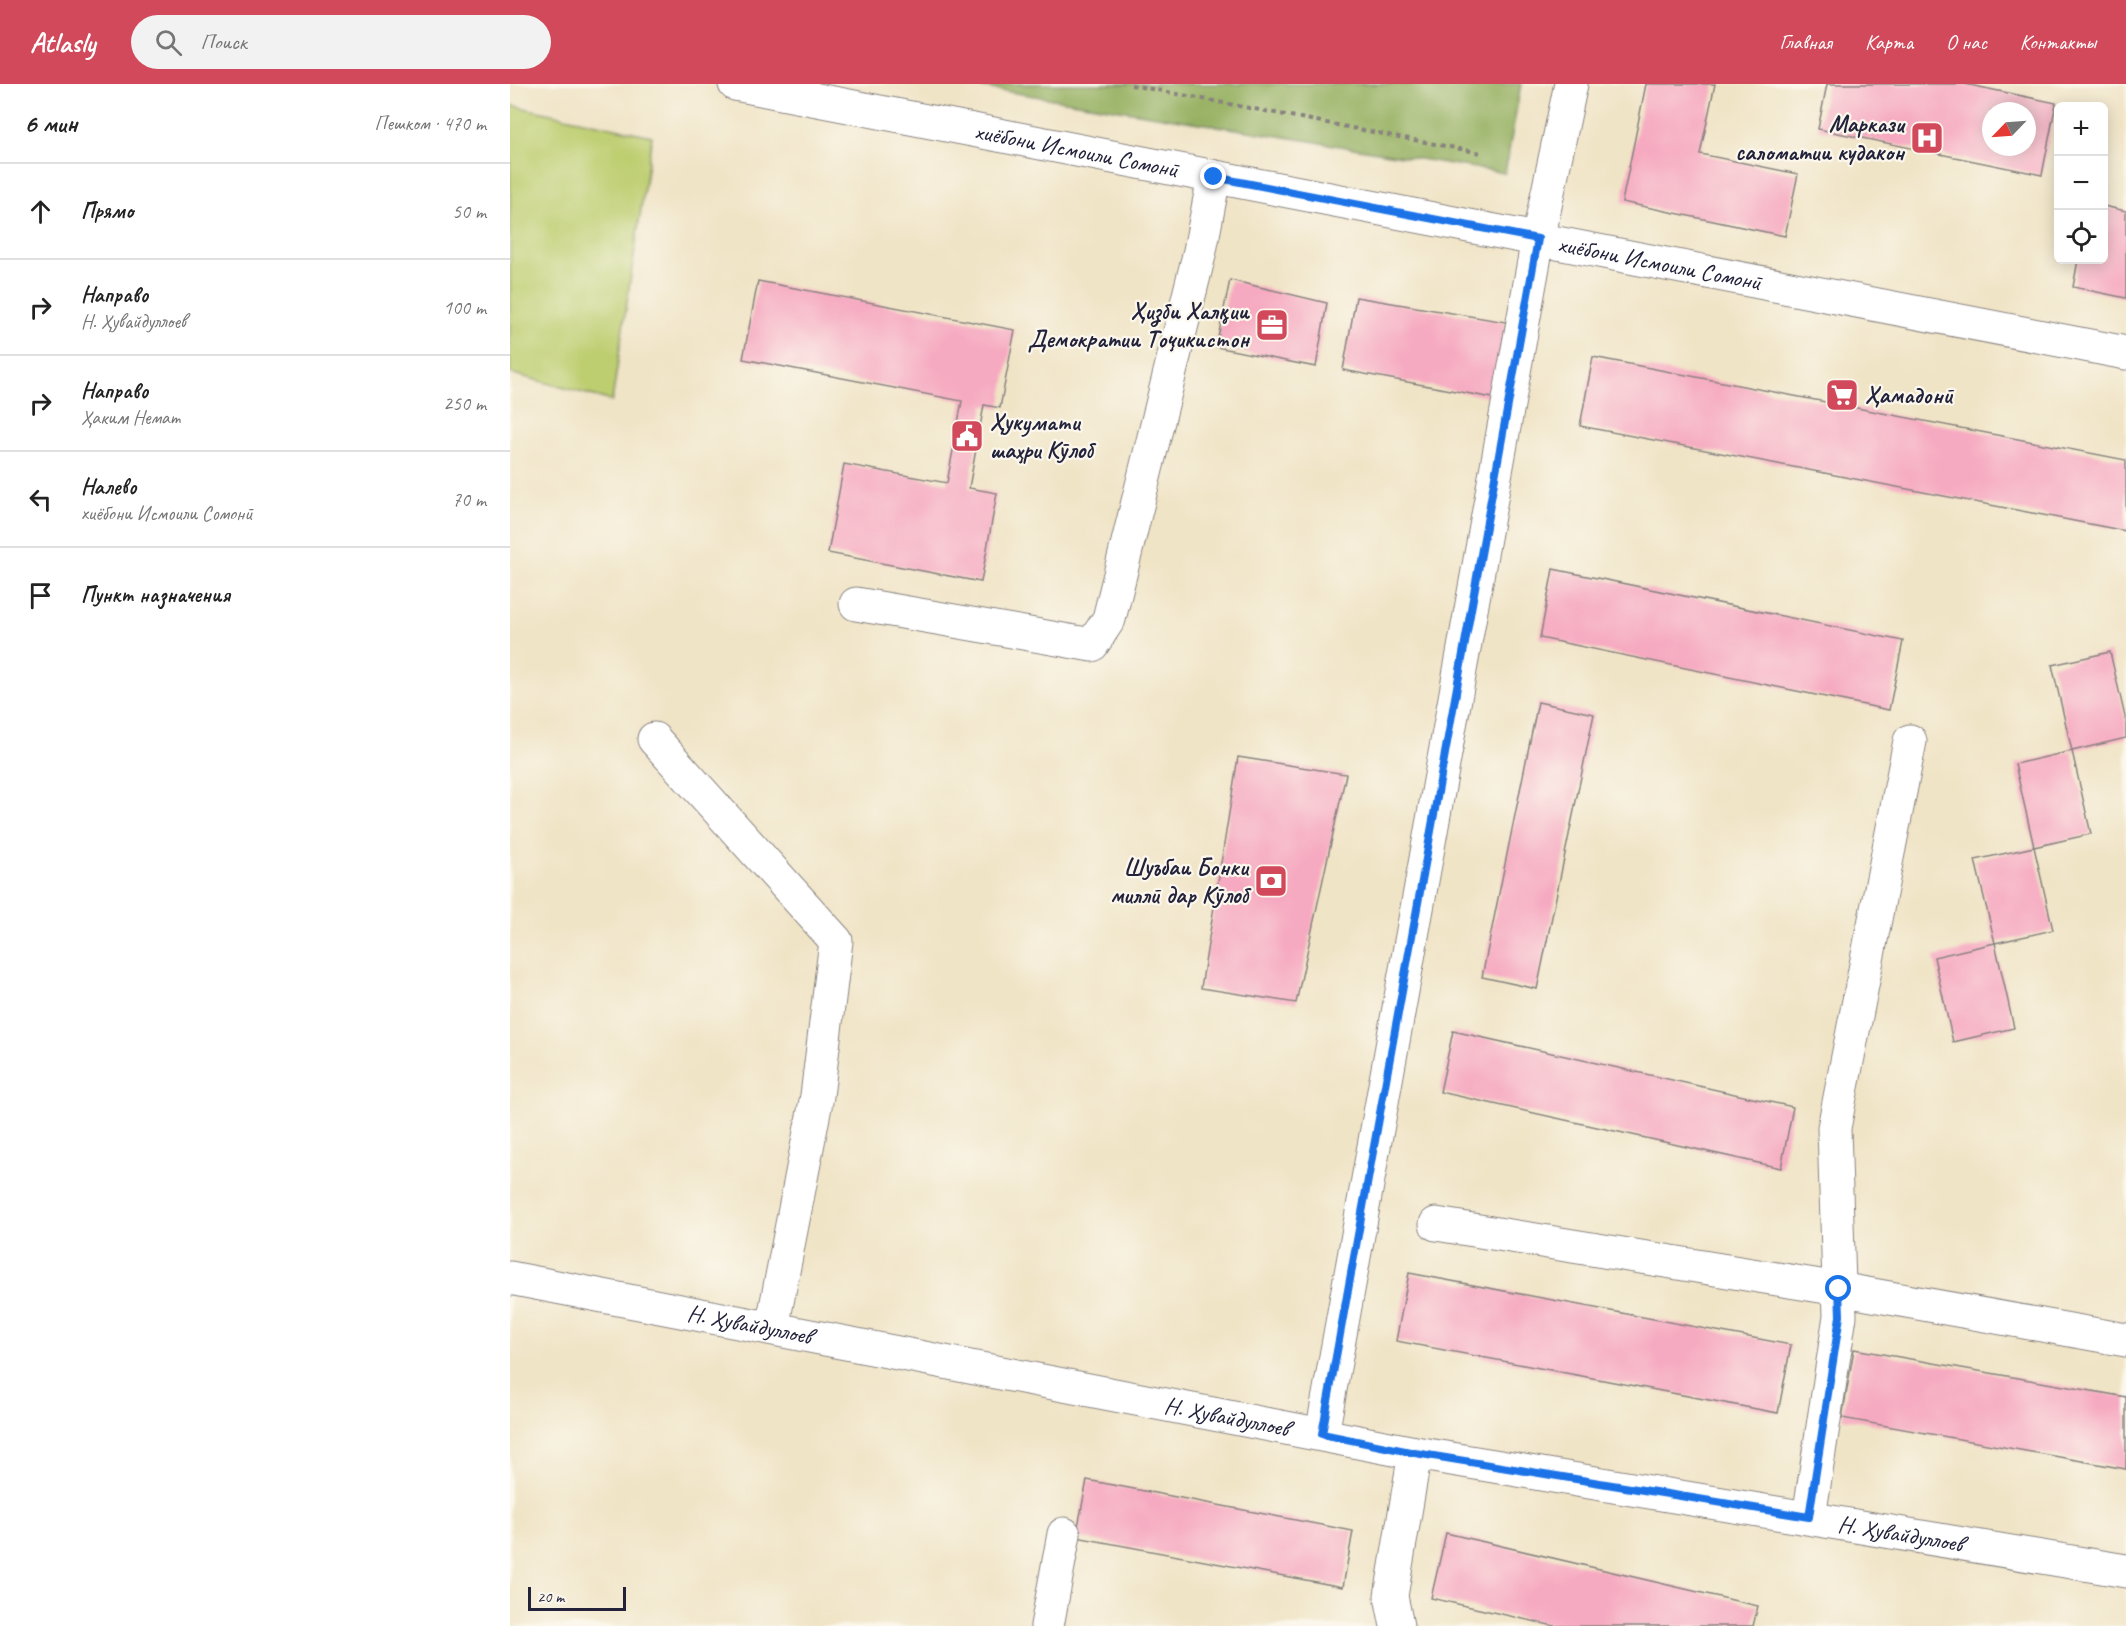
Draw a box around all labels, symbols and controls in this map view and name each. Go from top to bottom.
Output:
search box [131,15,551,69]
text: Atlasly [30,25,95,60]
icon: search [152,26,185,59]
text: Поиск [200,28,247,56]
text: Главная [1779,29,1832,55]
text: Карта [1865,29,1913,55]
text: О нас [1946,29,1987,55]
text: Контакты [2020,29,2096,55]
north arrow [1982,102,2036,156]
map controls [2054,102,2108,264]
button: + [2054,102,2108,156]
text: 6 мин [24,107,77,140]
place label: Маркази саломатии кудакон [1735,109,1907,167]
text: Пешком · 470 m [374,111,486,136]
street label: хиёбони Исмоили Сомонӣ [973,116,1183,185]
hospital icon: Маркази саломатии кудакон [1909,120,1945,156]
button: − [2054,156,2108,210]
route end [1200,163,1226,189]
icon: ahead [24,195,57,228]
text: Прямо [81,197,133,225]
text: 50 m [452,199,486,224]
button: locate [2054,210,2108,264]
street label: хиёбони Исмоили Сомонӣ [1556,229,1766,298]
text: Направо [81,281,148,309]
icon: right [24,291,57,324]
text: 100 m [443,295,486,320]
place label: Ҳизби Халқии Демократии Тоҷикистон [1028,296,1250,354]
office icon: Ҳизби Халқии Демократии Тоҷикистон [1254,307,1290,343]
text: Н. Ҳувайдуллоев [81,309,186,334]
text: Направо [81,377,148,405]
supermarket icon: Ҳамадонӣ [1824,377,1860,413]
place label: Ҳамадонӣ [1865,380,1955,410]
icon: right [24,387,57,420]
text: 250 m [443,391,486,416]
text: Ҳаким Немат [81,405,180,430]
place label: Ҳукумати шаҳри Кӯлоб [990,407,1097,465]
public building icon: Ҳукумати шаҳри Кӯлоб [949,418,985,454]
text: Налево [81,473,137,501]
icon: left [24,483,57,516]
text: 70 m [452,487,486,512]
text: хиёбони Исмоили Сомонӣ [81,501,253,526]
icon: arrive [24,579,57,612]
text: Пункт назначения [81,581,230,609]
place label: Шуъбаи Бонки миллӣ дар Кӯлоб [1110,852,1253,910]
bank icon: Шуъбаи Бонки миллӣ дар Кӯлоб [1253,863,1289,899]
route start [1825,1275,1851,1301]
street label: Н. Ҳувайдуллоев [685,1298,820,1352]
street label: Н. Ҳувайдуллоев [1162,1390,1297,1444]
street label: Н. Ҳувайдуллоев [1836,1508,1971,1560]
scale bar [528,1584,626,1612]
text: 20 m [537,1587,564,1607]

